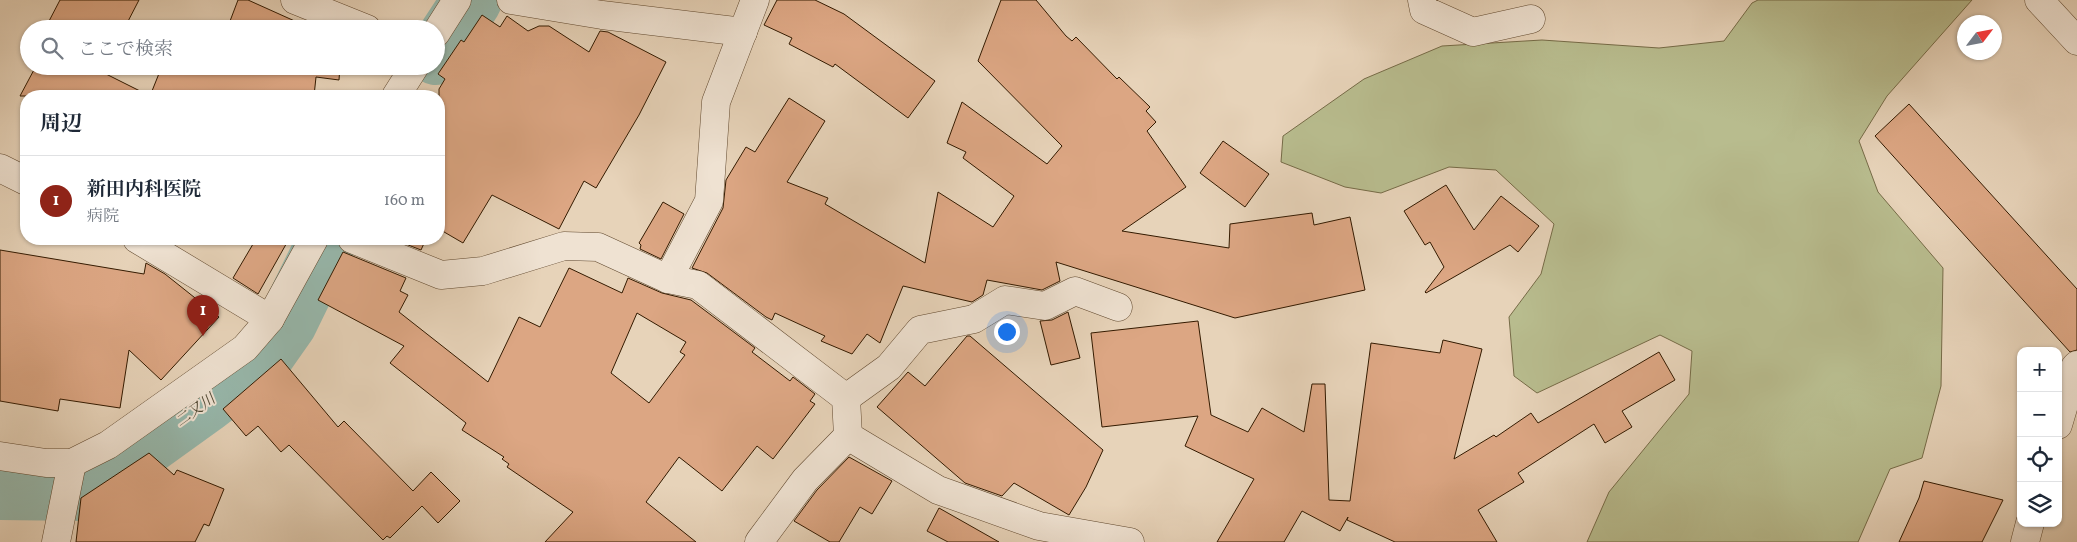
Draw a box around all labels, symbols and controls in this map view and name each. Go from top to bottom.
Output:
north arrow [1957,15,2002,60]
search box [20,20,445,75]
icon: search [38,34,66,62]
text: ここで検索 [78,37,173,63]
text: 周辺 [40,110,82,139]
text: 新田内科医院 [87,177,201,203]
text: 1 [53,190,59,212]
text: 160 m [384,190,425,212]
text: 病院 [87,206,119,228]
pin: 1 [187,295,219,336]
your location [994,319,1020,345]
map controls [2017,347,2062,527]
button: + [2017,347,2062,392]
water label: 二又川 [172,388,222,433]
button: − [2017,392,2062,437]
button: locate [2017,437,2062,482]
button: layers [2017,482,2062,527]

